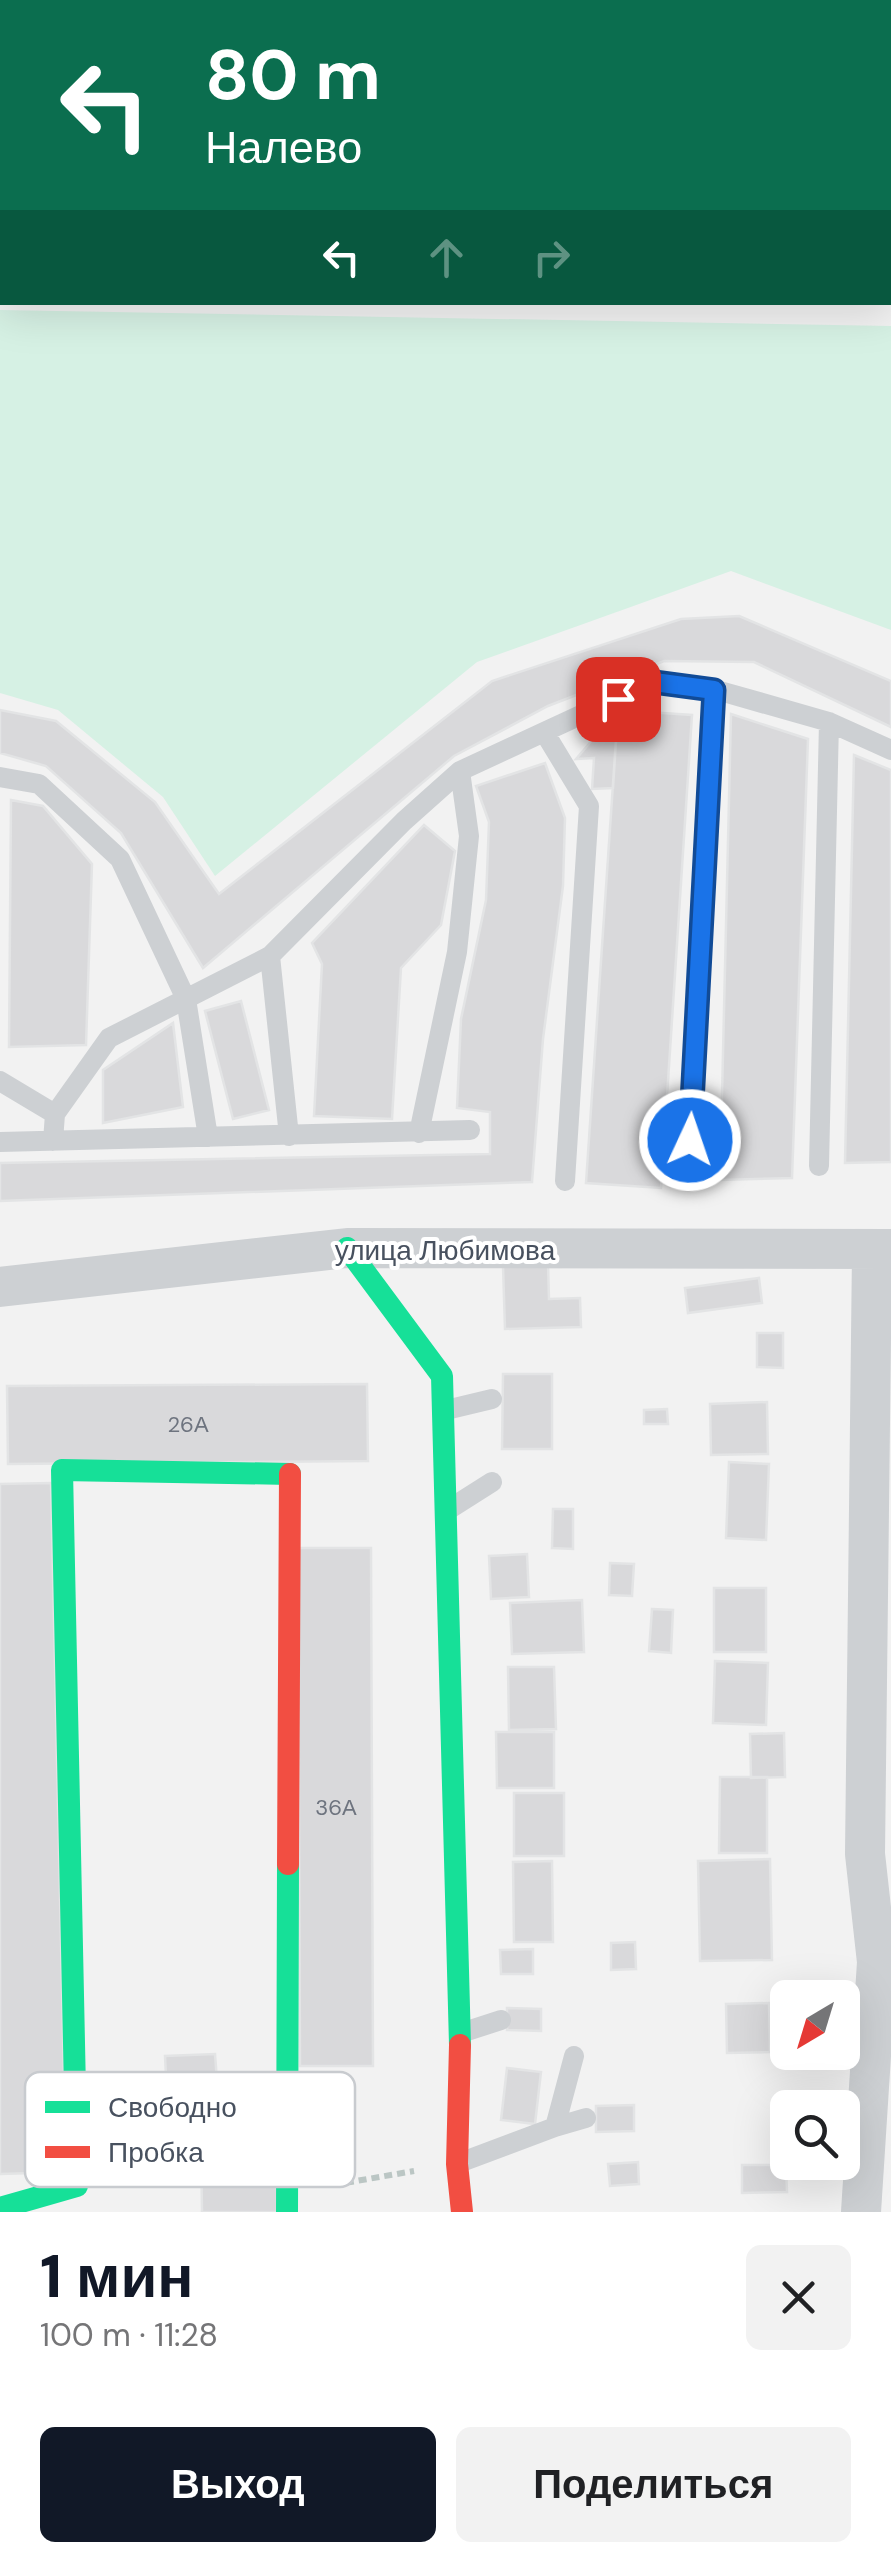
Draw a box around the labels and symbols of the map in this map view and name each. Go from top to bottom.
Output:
pin [576,657,661,742]
position arrow [638,1088,742,1192]
street label: улица Любимова [335,1232,556,1269]
house number: 26А [167,1410,209,1439]
house number: 36А [315,1793,357,1822]
north arrow [770,1980,860,2070]
legend [25,2072,355,2187]
text: Свободно [108,2089,237,2126]
text: Пробка [108,2134,204,2171]

